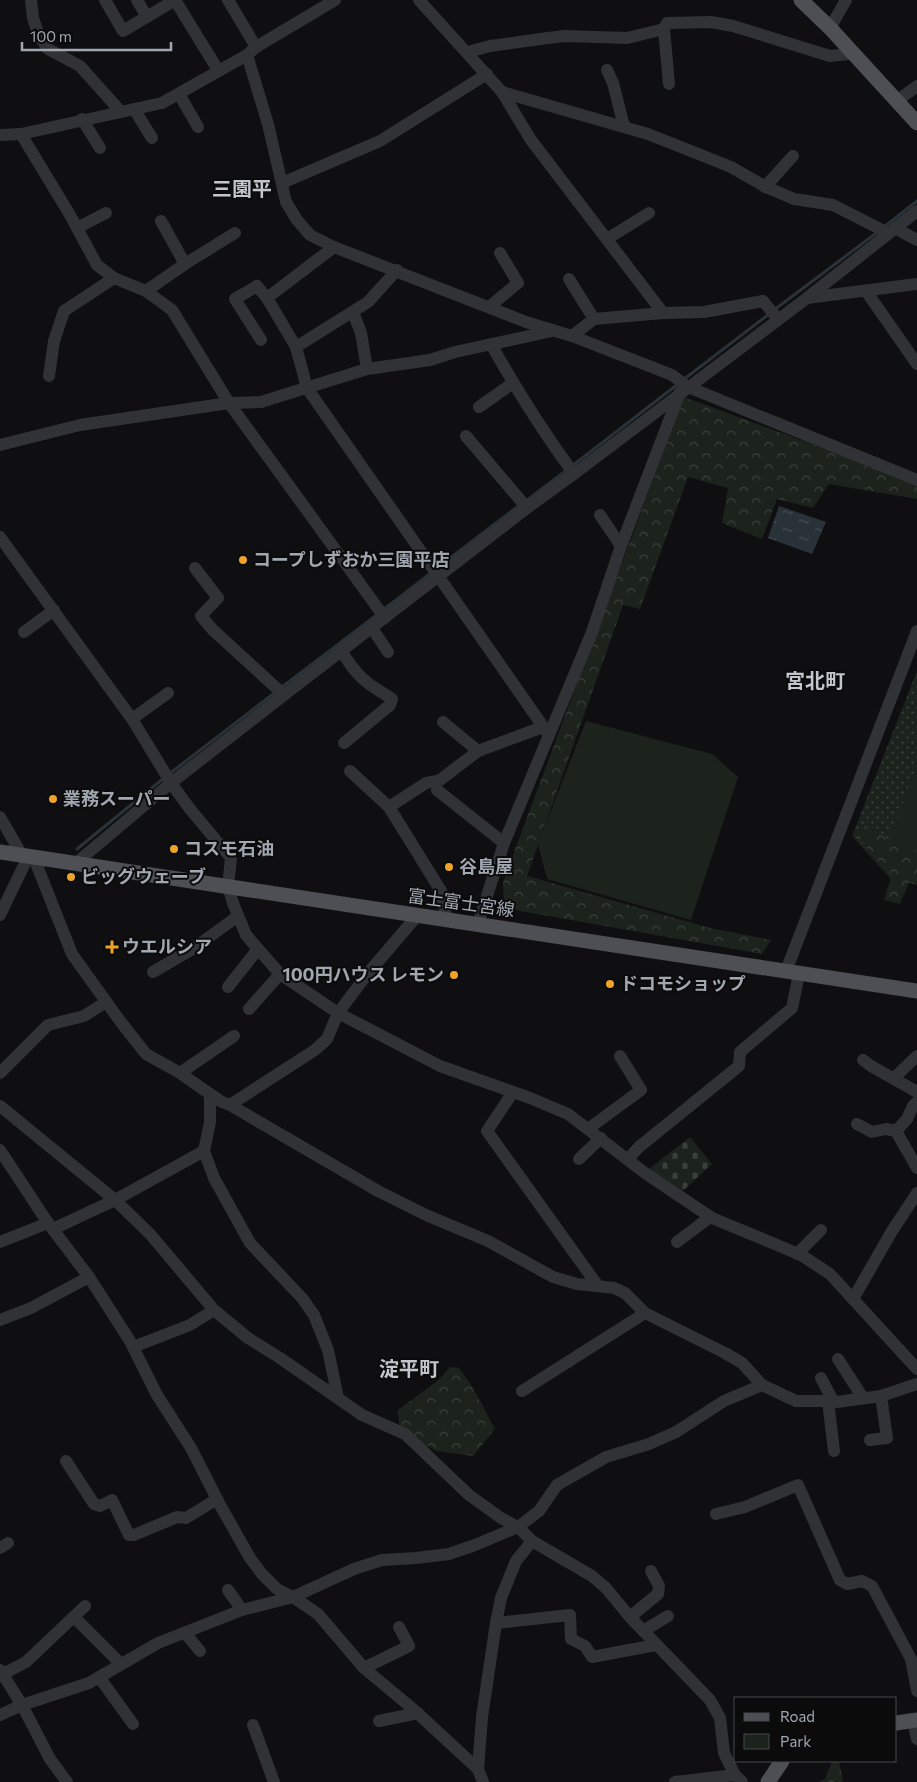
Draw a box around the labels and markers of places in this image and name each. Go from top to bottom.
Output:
place label: コープしずおか三園平店 [253,548,450,570]
marker: コープしずおか三園平店 [237,554,249,566]
place label: 業務スーパー [63,787,171,809]
marker: 業務スーパー [47,793,59,805]
place label: コスモ石油 [184,837,274,859]
marker: コスモ石油 [168,843,180,855]
place label: 谷島屋 [459,855,513,877]
marker: 谷島屋 [443,861,455,873]
place label: ビッグウェーブ [81,865,206,887]
marker: ビッグウェーブ [65,871,77,883]
place label: ウエルシア [122,935,212,957]
marker: ウエルシア [106,941,118,953]
place label: 100円ハウス レモン [282,963,444,985]
marker: 100円ハウス レモン [448,969,460,981]
place label: ドコモショップ [620,972,746,994]
marker: ドコモショップ [604,978,616,990]

